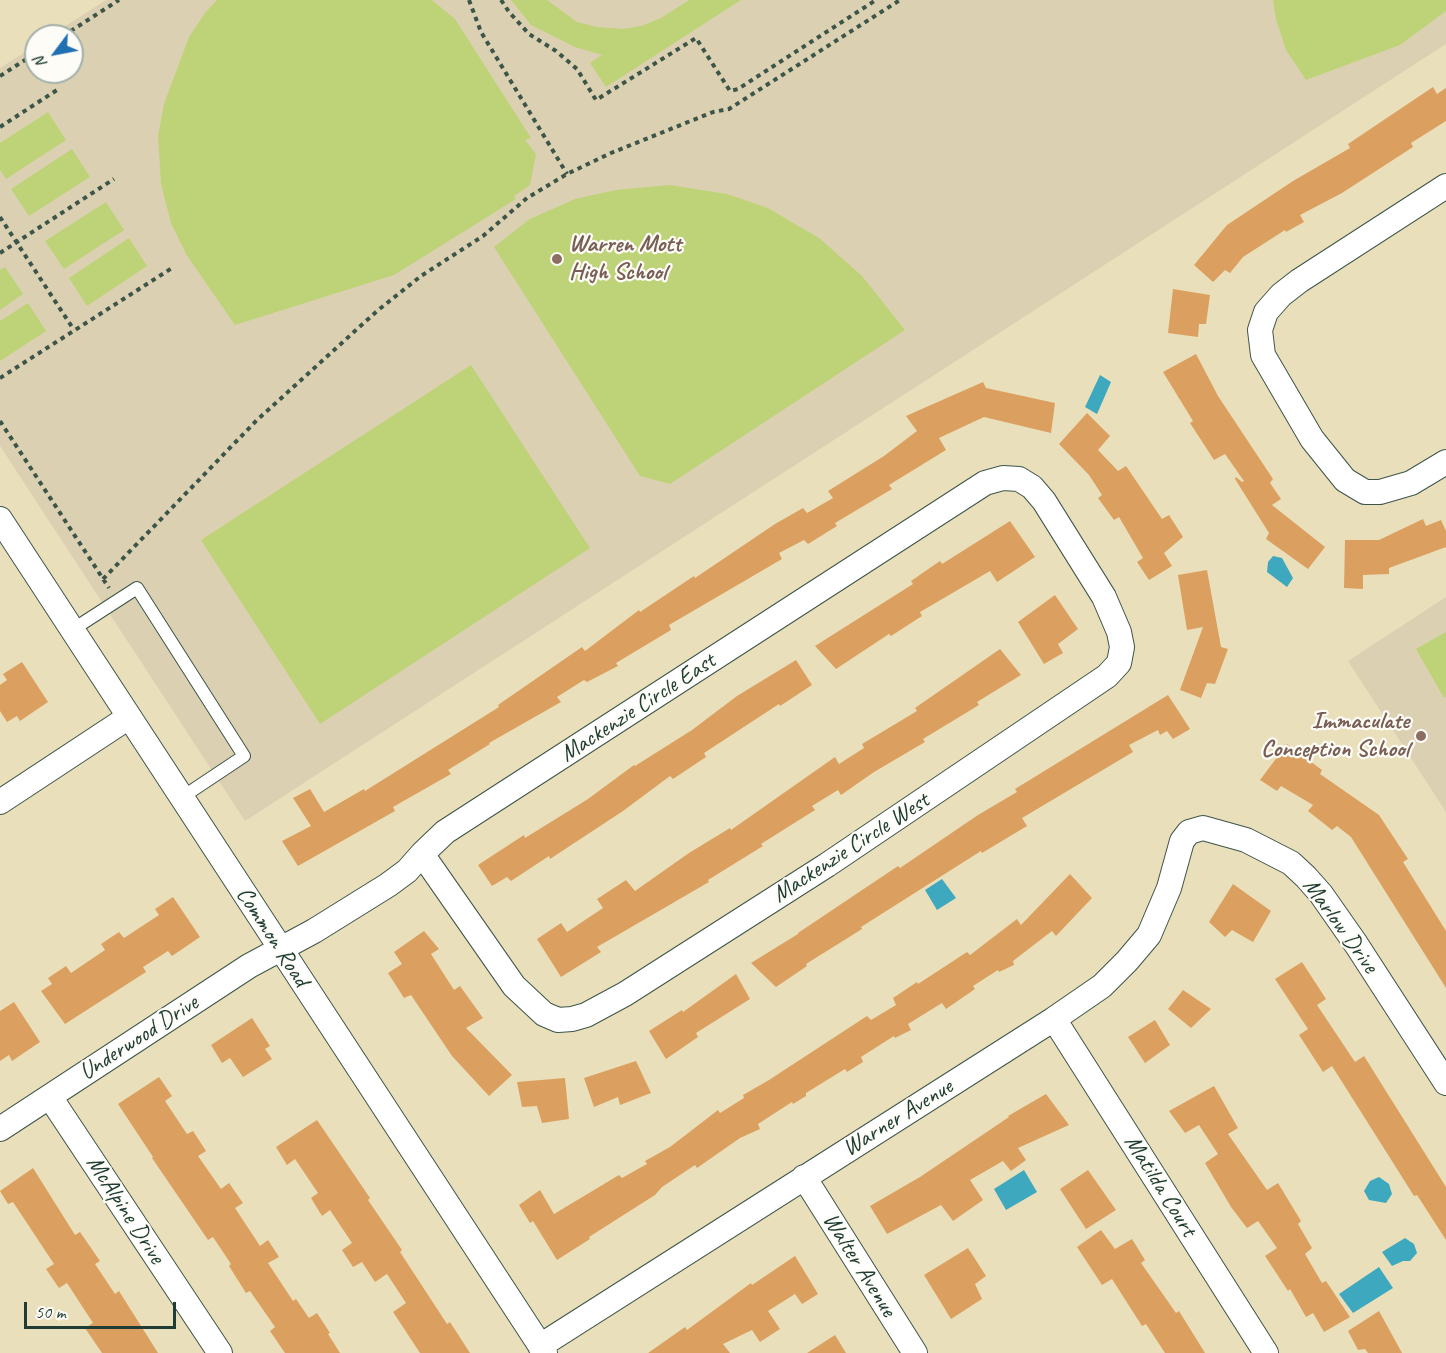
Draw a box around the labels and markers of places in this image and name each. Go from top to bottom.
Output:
place label: Warren Mott High School [569,231,681,287]
marker: Warren Mott High School [550,252,564,266]
place label: Immaculate Conception School [1261,708,1409,764]
marker: Immaculate Conception School [1414,729,1428,743]

